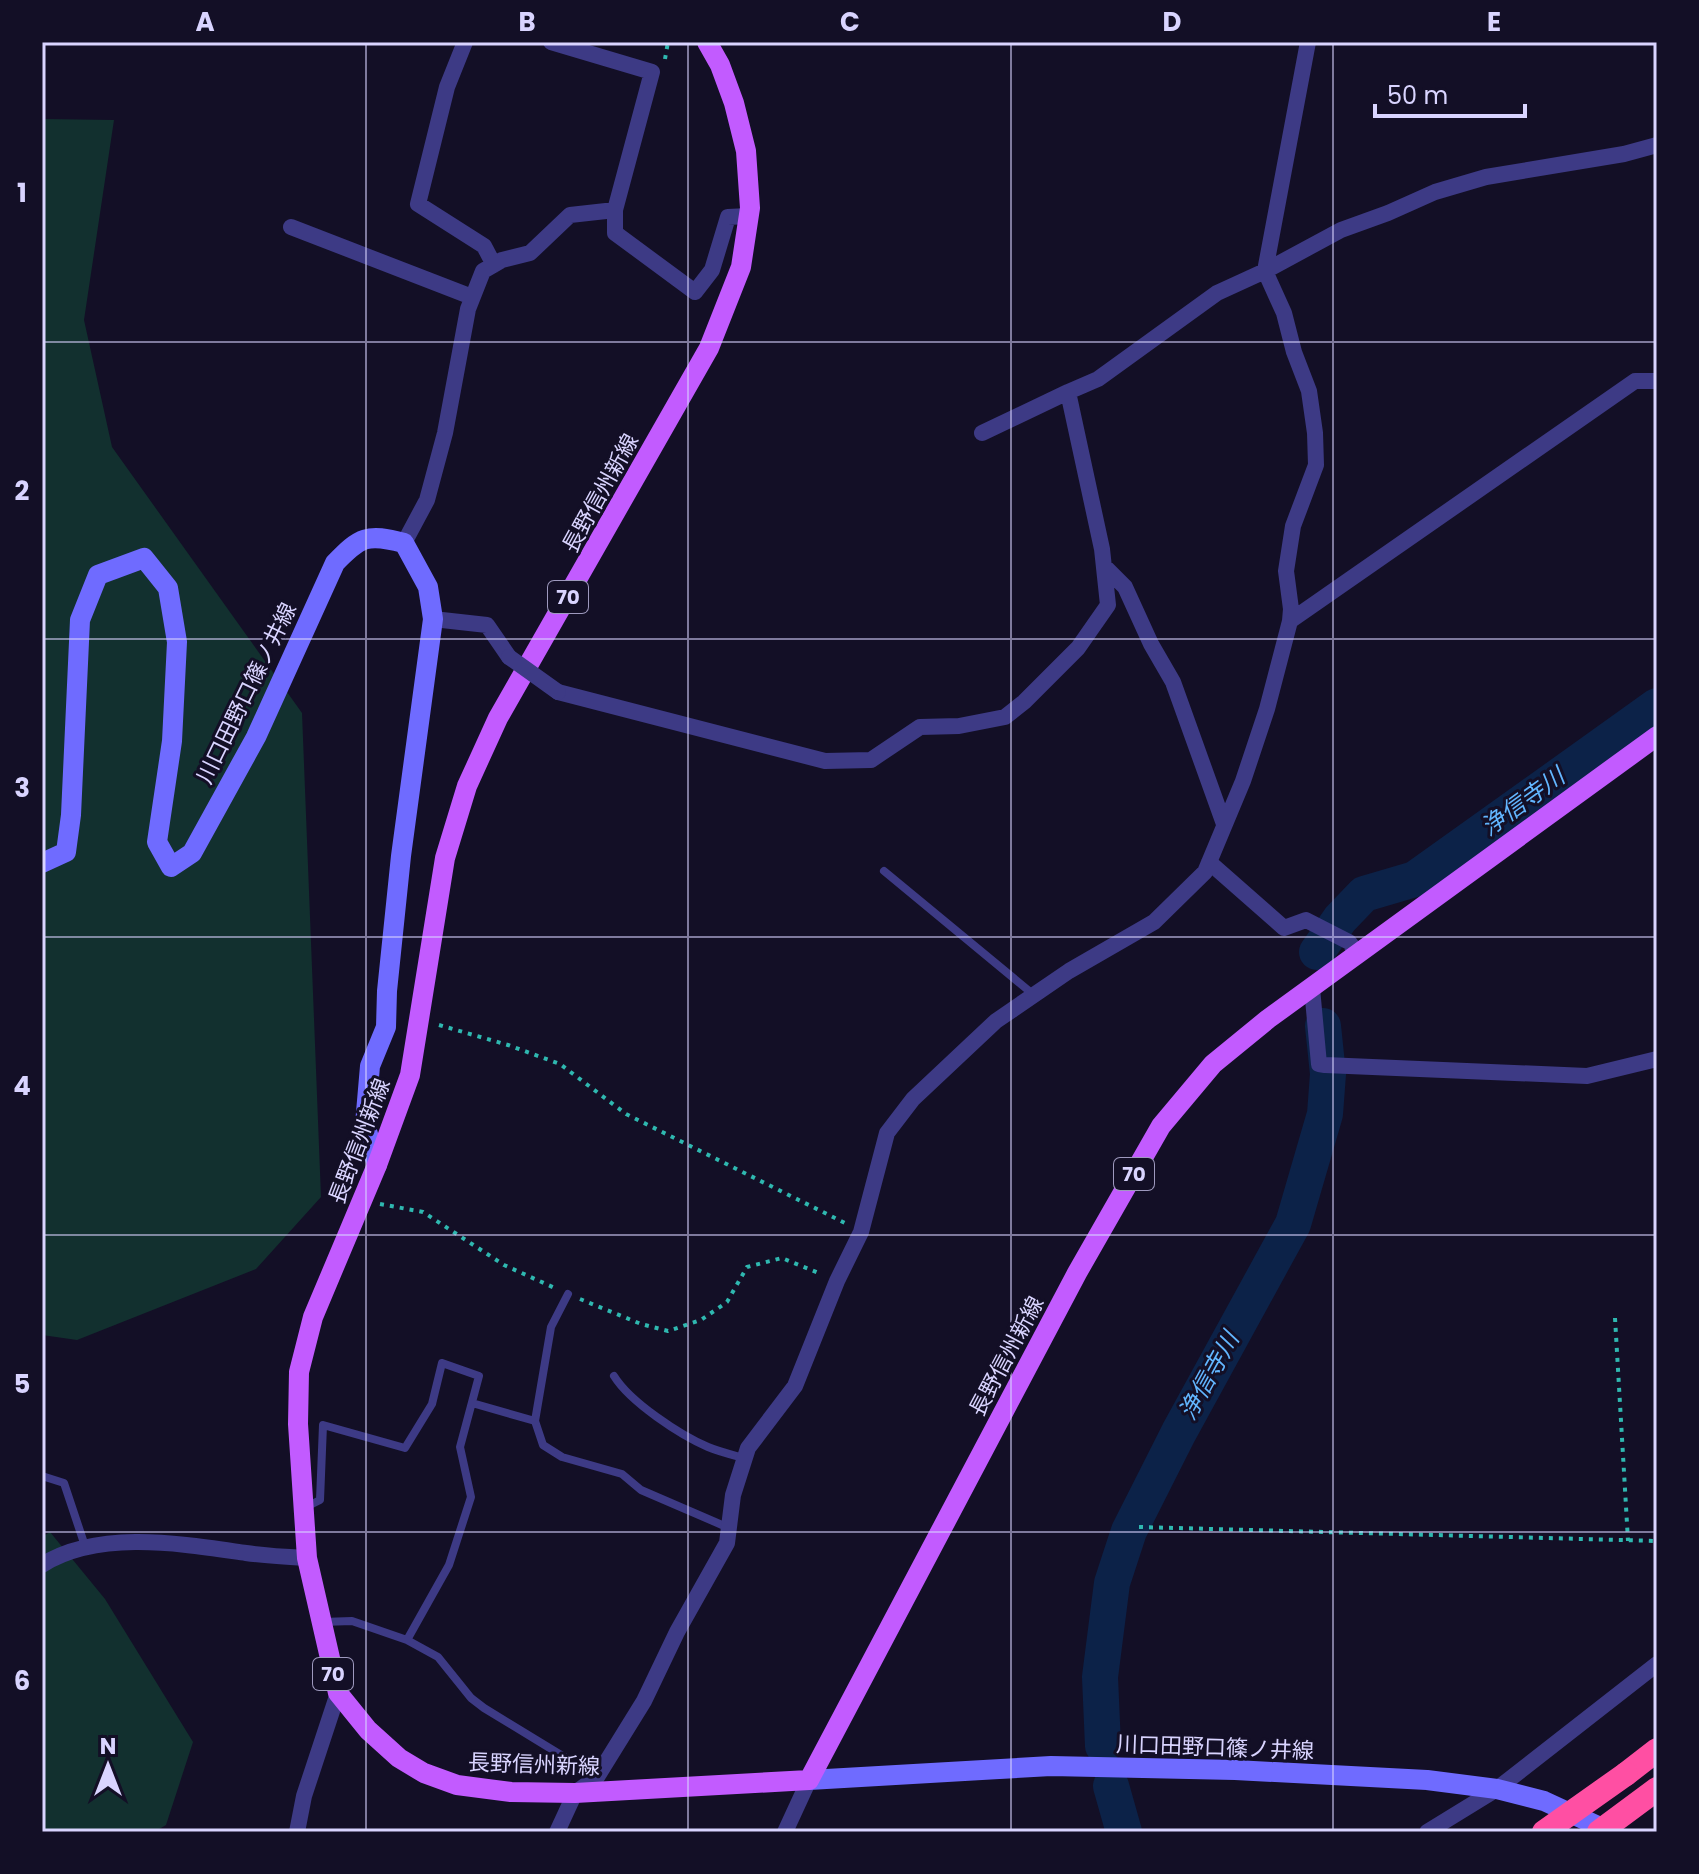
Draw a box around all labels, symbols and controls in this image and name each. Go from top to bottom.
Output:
text: A [195,4,215,40]
text: B [518,4,536,40]
text: C [840,4,860,40]
text: D [1163,4,1182,40]
text: E [1487,4,1501,40]
scale bar [1375,68,1525,118]
text: 50 m [1387,79,1448,112]
text: 1 [17,175,27,211]
street label: 長野信州新線 [555,428,646,558]
text: 2 [15,473,30,509]
road number: 70 [548,581,588,613]
street label: 川口田野口篠ノ井線 [189,597,304,789]
water label: 浄信寺川 [1474,758,1574,843]
text: 3 [14,770,30,806]
text: 4 [13,1068,31,1104]
street label: 長野信州新線 [321,1074,398,1208]
road number: 70 [1114,1158,1154,1190]
street label: 長野信州新線 [962,1291,1051,1422]
water label: 浄信寺川 [1171,1323,1248,1426]
text: 5 [14,1366,30,1402]
road number: 70 [313,1658,353,1690]
text: 6 [14,1663,30,1699]
north arrow [68,1726,148,1806]
street label: 川口田野口篠ノ井線 [1115,1729,1314,1766]
text: N [100,1731,116,1762]
street label: 長野信州新線 [467,1747,600,1782]

